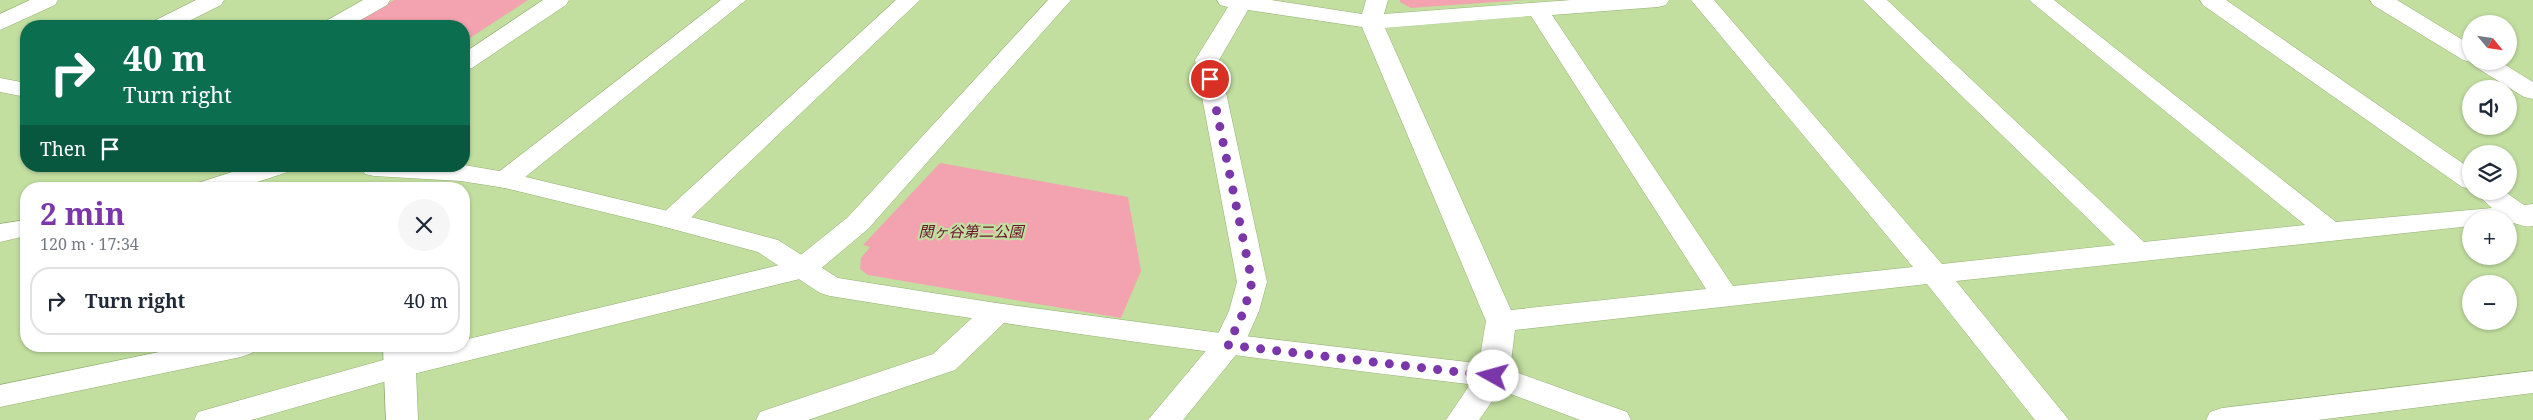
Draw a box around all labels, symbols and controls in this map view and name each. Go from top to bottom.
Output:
north arrow [2462,15,2518,70]
map controls [2462,15,2517,330]
text: 40 m [123,34,206,81]
icon: right [40,40,105,105]
pin [1189,58,1231,100]
icon: arrive [1196,65,1224,93]
text: Turn right [123,79,232,109]
button: sound [2462,80,2517,135]
icon: arrive [96,135,124,163]
text: Then [40,136,86,162]
button: layers [2462,145,2517,200]
text: 2 min [40,193,125,234]
button: close [398,199,450,251]
button: + [2462,210,2517,265]
park label: 関ヶ谷第二公園 [918,221,1025,241]
text: 120 m · 17:34 [40,233,139,255]
button: − [2462,275,2517,330]
icon: right [42,287,70,315]
text: Turn right [85,288,185,314]
text: 40 m [404,288,448,314]
position arrow [1466,349,1518,401]

